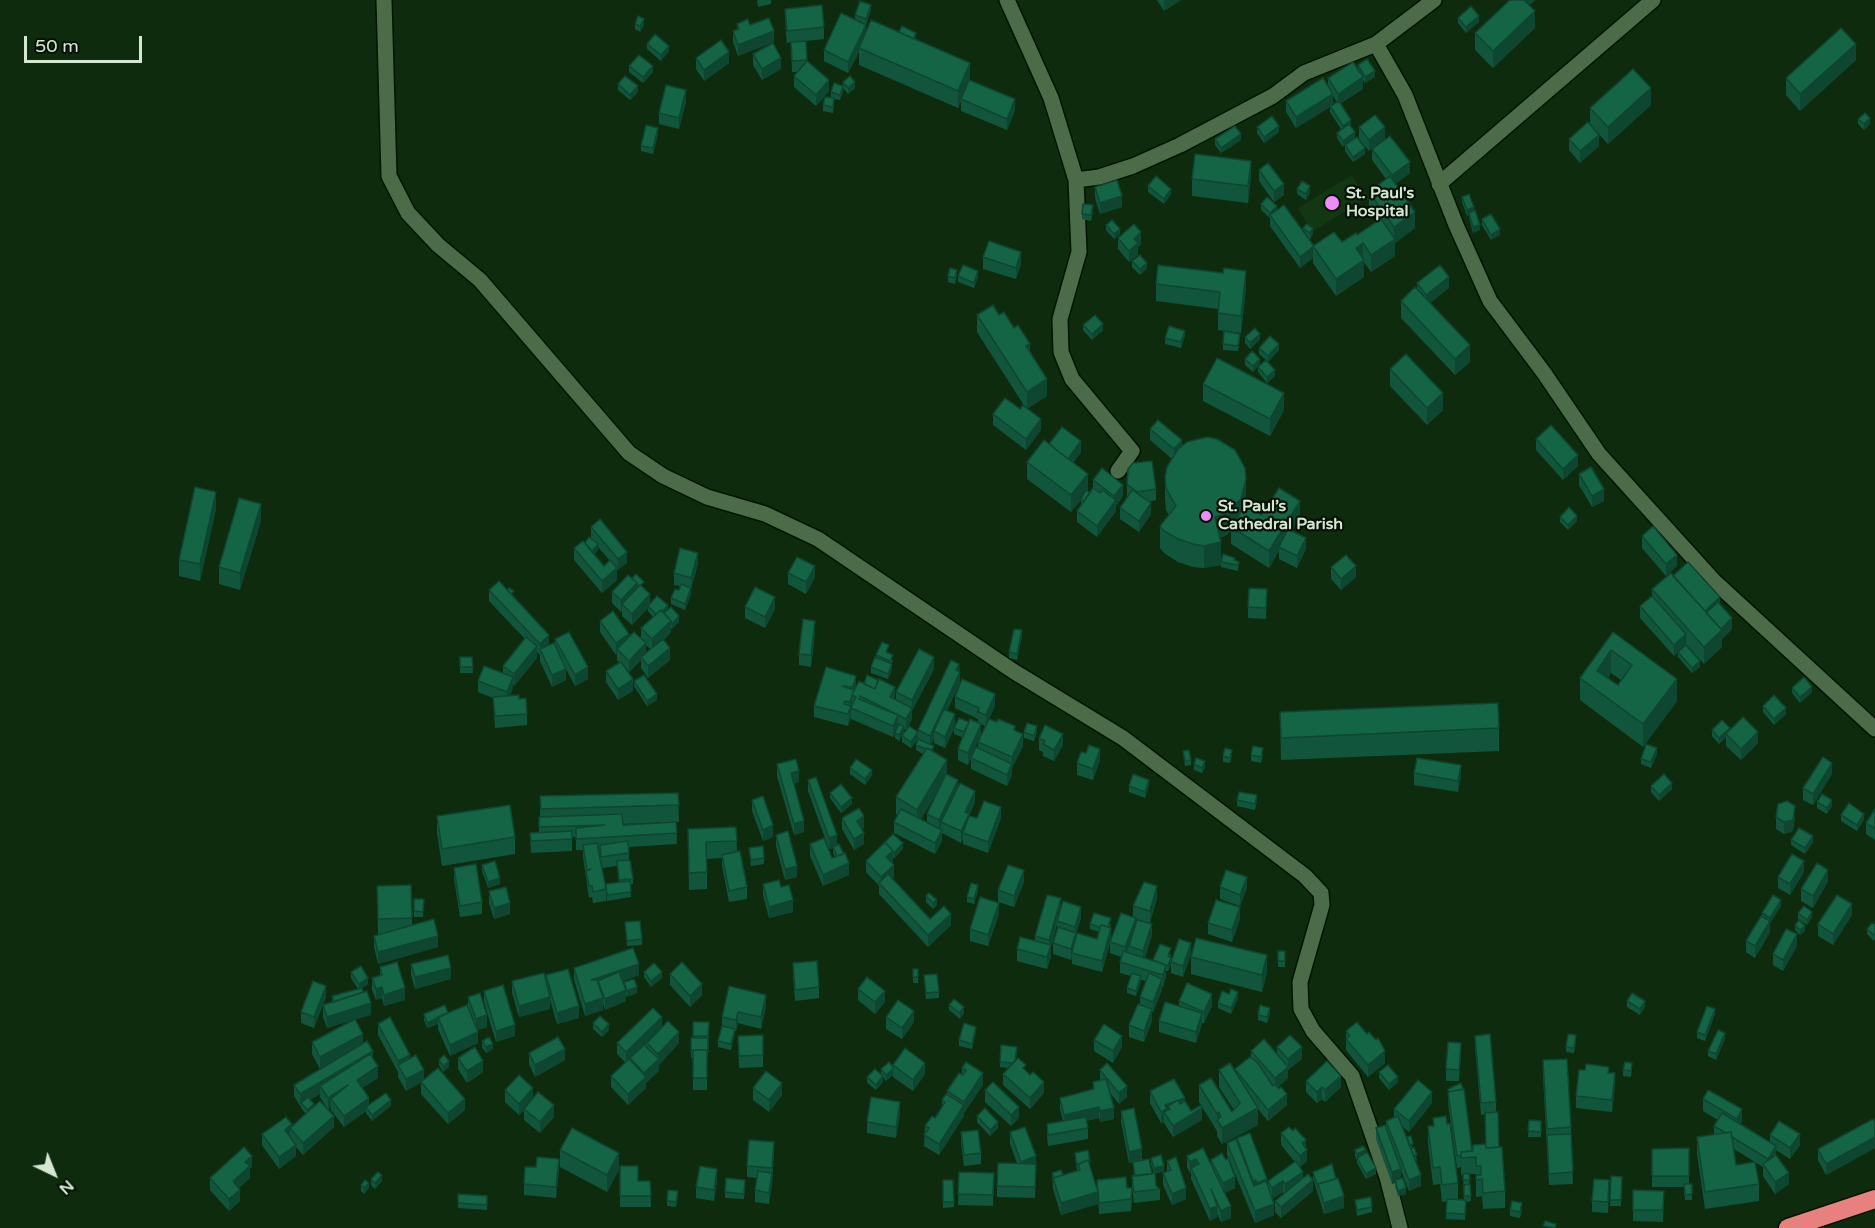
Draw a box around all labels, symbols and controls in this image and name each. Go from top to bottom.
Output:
scale bar [27,24,146,62]
text: 50 m [35,35,79,57]
place label: St. Paul's Hospital [1346,184,1414,222]
marker: St. Paul's Hospital [1323,194,1341,212]
place label: St. Paul’s Cathedral Parish [1218,497,1343,535]
marker: St. Paul’s Cathedral Parish [1199,509,1213,523]
north arrow [24,1144,84,1204]
text: N [55,1175,78,1199]

